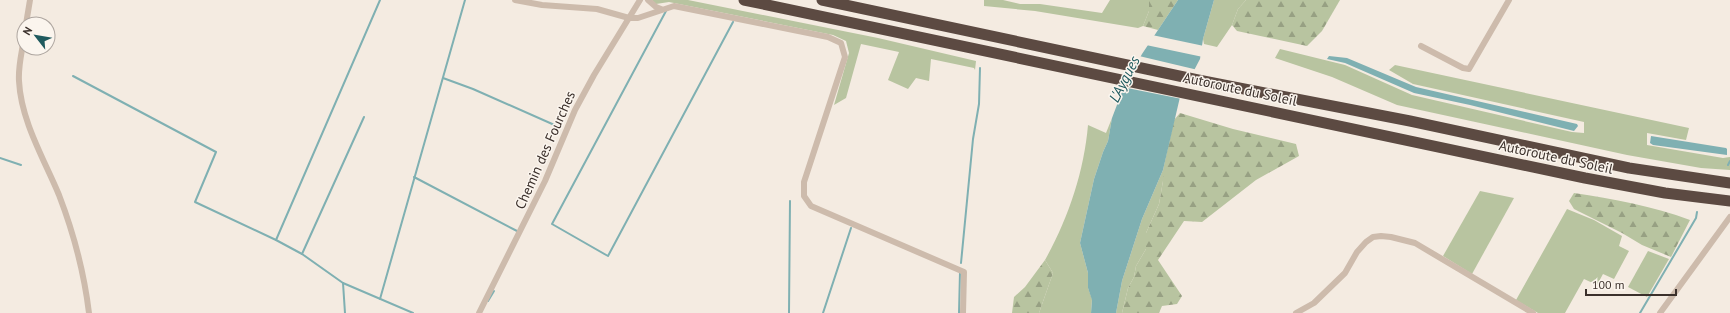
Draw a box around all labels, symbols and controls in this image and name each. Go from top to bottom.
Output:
north arrow [16,16,56,56]
text: N [20,24,35,38]
water label: L'Aygues [1104,53,1144,105]
street label: Autoroute du Soleil [1181,68,1299,110]
street label: Chemin des Fourches [511,88,579,212]
street label: Autoroute du Soleil [1497,136,1615,178]
scale bar [1586,271,1676,297]
text: 100 m [1592,277,1625,292]

